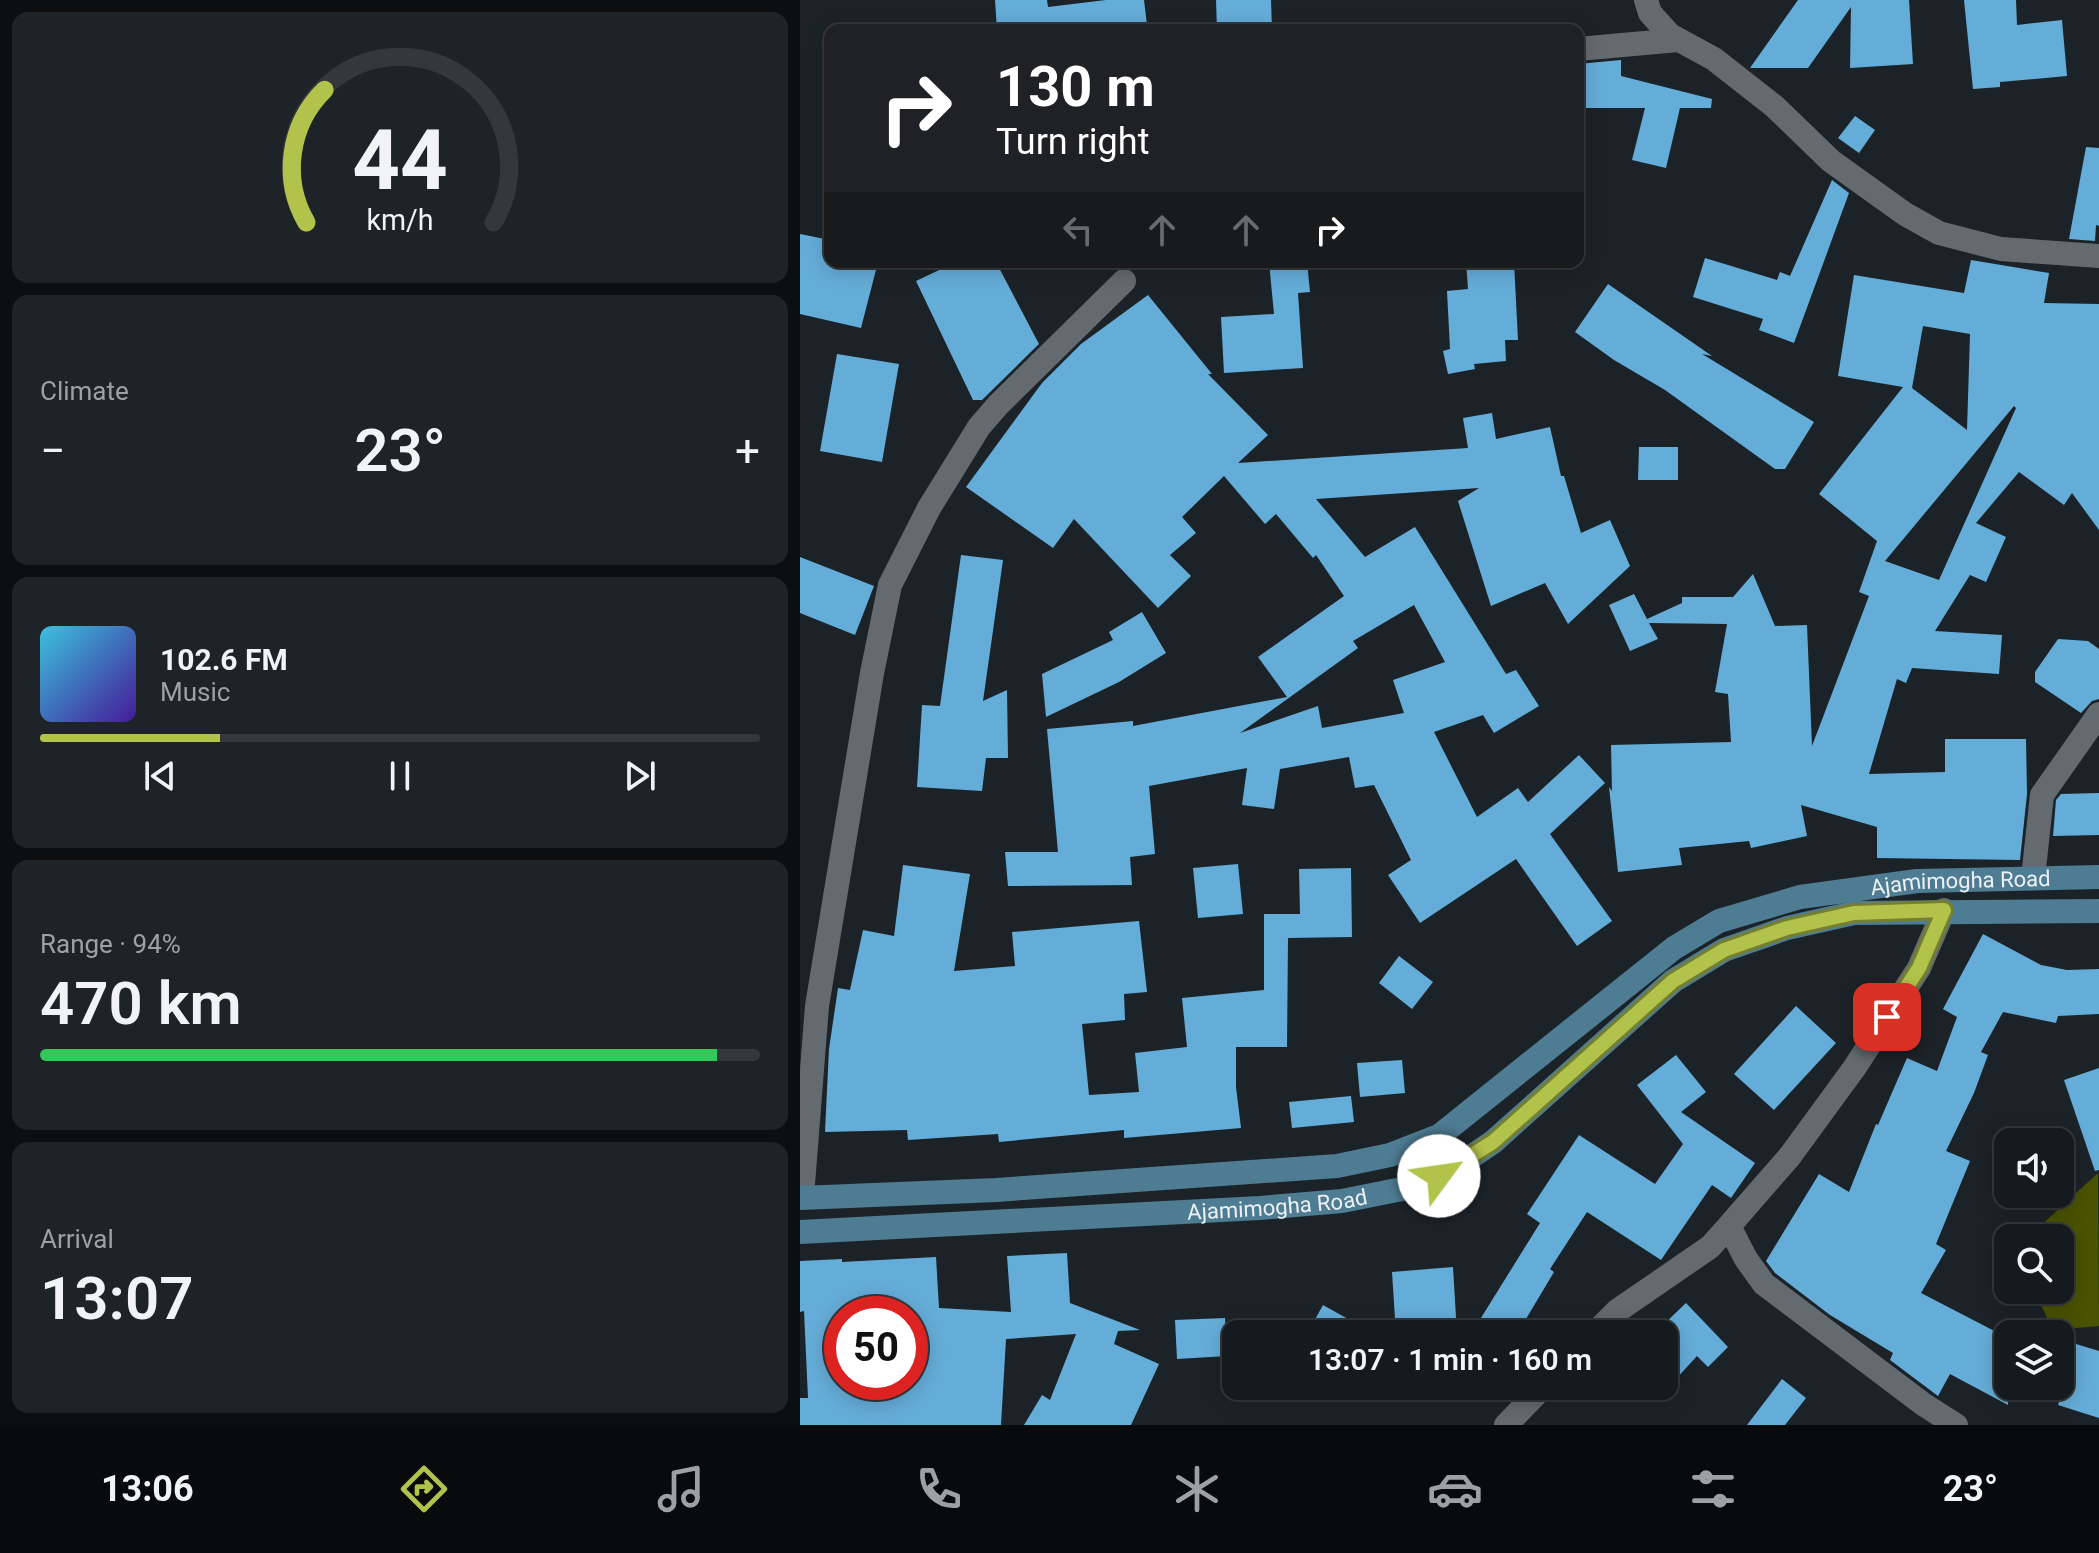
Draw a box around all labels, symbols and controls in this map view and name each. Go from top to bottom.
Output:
text: 130 m [996,54,1155,120]
icon: right [864,56,968,160]
text: 44 [352,112,448,209]
text: Turn right [996,121,1149,163]
text: km/h [366,203,434,237]
icon: left [1056,208,1100,252]
icon: ahead [1140,208,1184,252]
icon: ahead [1224,208,1268,252]
icon: right [1308,208,1352,252]
text: Climate [40,376,129,406]
text: 23° [354,415,446,486]
text: − [40,425,65,477]
text: + [735,425,760,477]
text: 102.6 FM [160,642,288,677]
text: Music [160,677,230,707]
icon: previous [138,754,182,798]
icon: pause [378,754,422,798]
icon: next [618,754,662,798]
street label: Ajamimogha Road [1869,866,2051,900]
text: Range · 94% [40,929,181,959]
text: 470 km [40,968,242,1039]
pin [1853,983,1921,1051]
icon: arrive [1865,995,1909,1039]
map controls [1994,1128,2074,1400]
button: sound [1994,1128,2074,1208]
position arrow [1397,1134,1481,1218]
street label: Ajamimogha Road [1187,1184,1369,1225]
text: Arrival [40,1224,114,1254]
button: search [1994,1224,2074,1304]
text: 13:07 [40,1263,193,1334]
speed limit sign: 50 [824,1296,928,1400]
button: layers [1994,1320,2074,1400]
text: 13:07 · 1 min · 160 m [1308,1342,1592,1377]
icon: directions [396,1461,452,1517]
icon: music [653,1461,709,1517]
icon: phone [911,1461,967,1517]
icon: climate [1169,1461,1225,1517]
icon: car [1427,1461,1483,1517]
icon: filters [1685,1461,1741,1517]
text: 13:06 [101,1468,194,1510]
text: 23° [1943,1468,1998,1510]

